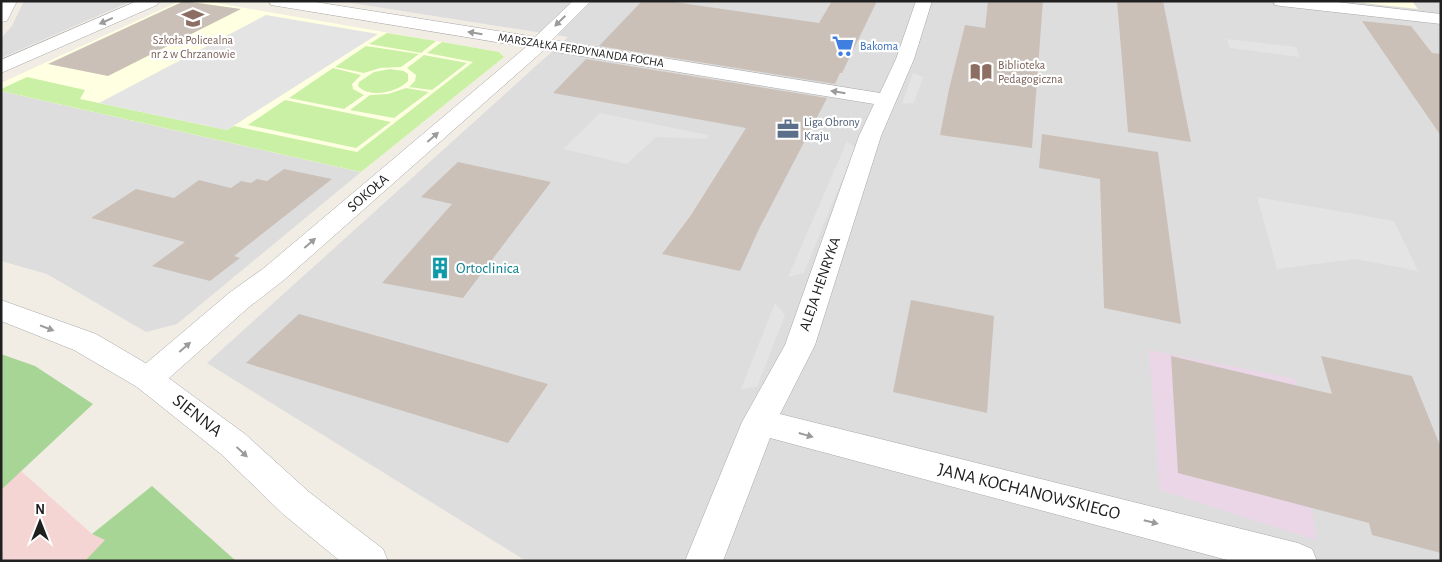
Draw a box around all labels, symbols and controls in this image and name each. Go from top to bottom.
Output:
school or university icon: Szkoła Policealna nr 2 w Chrzanowie [180,5,206,31]
one-way arrow [554,15,566,27]
one-way arrow [99,17,113,25]
one-way arrow [467,29,483,37]
street label: MARSZAŁKA FERDYNANDA FOCHA [497,31,665,69]
supermarket icon: Bakoma [830,33,856,59]
place label: Szkoła Policealna nr 2 w Chrzanowie [151,34,235,60]
place label: Bakoma [860,40,899,52]
library icon: Biblioteka Pedagogiczna [968,59,994,85]
place label: Biblioteka Pedagogiczna [998,59,1063,85]
one-way arrow [830,87,846,95]
office icon: Liga Obrony Kraju [775,116,801,142]
place label: Liga Obrony Kraju [804,116,860,143]
one-way arrow [427,131,439,143]
street label: SOKOŁA [345,171,392,215]
street label: ALEJA HENRYKA [797,235,843,333]
one-way arrow [304,238,316,249]
building icon: Ortoclinica [427,255,453,281]
place label: Ortoclinica [456,261,519,276]
one-way arrow [40,324,55,332]
one-way arrow [179,341,192,352]
street label: SIENNA [169,391,225,441]
one-way arrow [799,432,814,440]
one-way arrow [235,446,247,458]
street label: JANA KOCHANOWSKIEGO [936,461,1122,523]
north arrow [15,497,65,547]
text: N [35,503,45,517]
one-way arrow [1143,519,1158,527]

